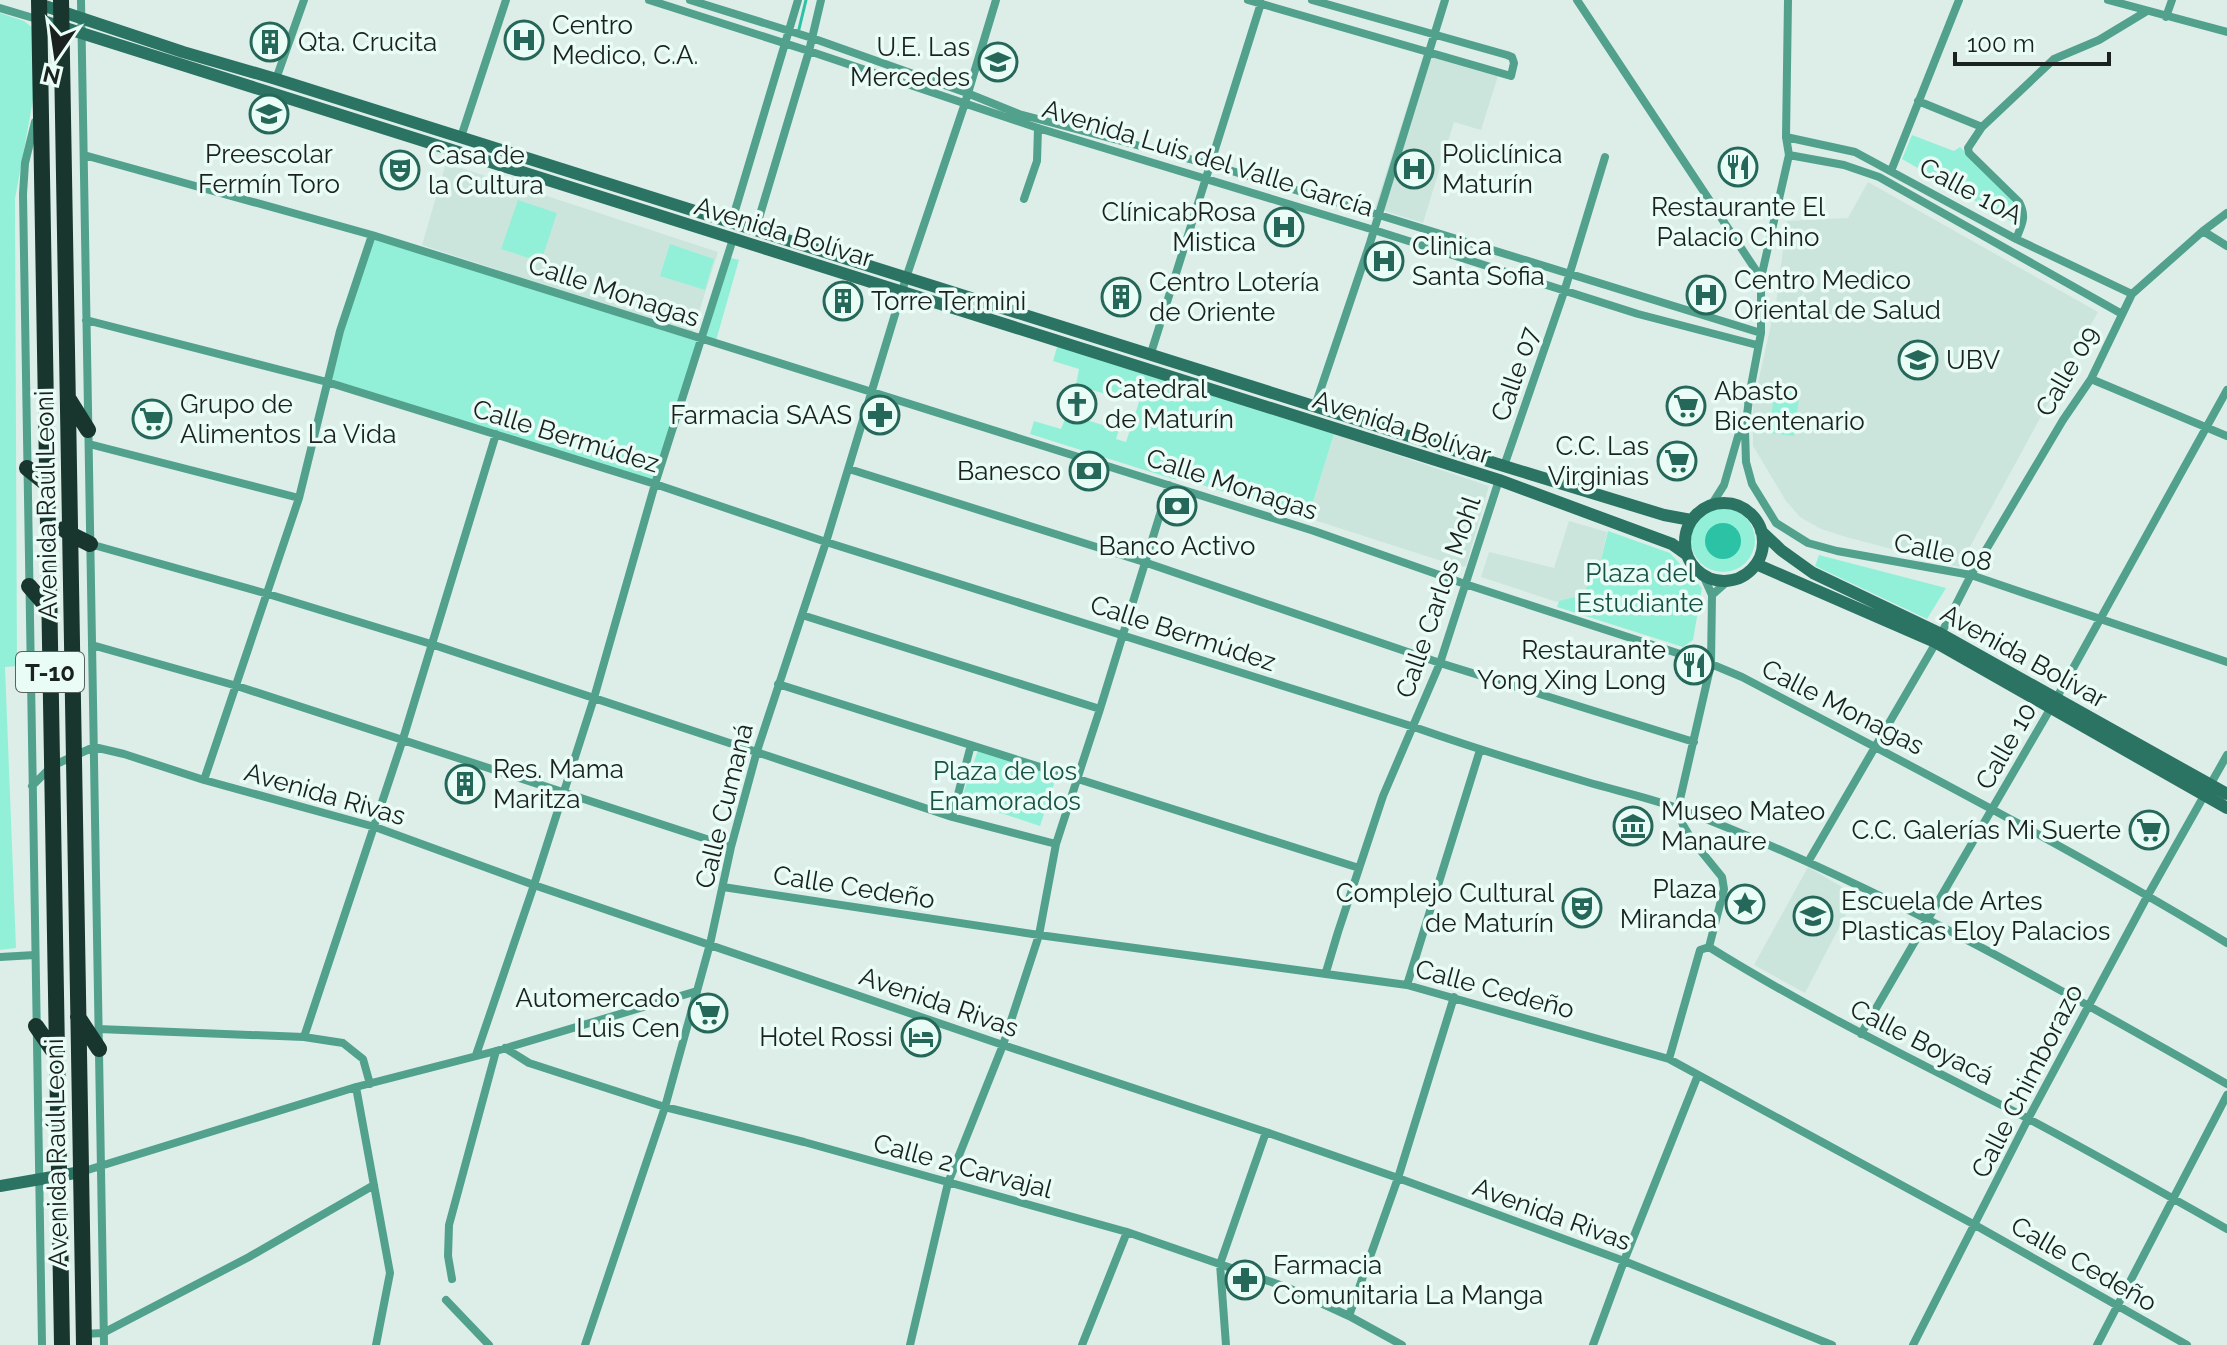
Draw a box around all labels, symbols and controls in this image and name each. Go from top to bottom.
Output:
place label: Centro Medico, C.A. [552,10,699,70]
north arrow [16,16,96,96]
scale bar [1955,16,2109,66]
hospital icon: Centro Medico, C.A. [503,19,545,61]
building icon: Qta. Crucita [249,21,291,63]
place label: Qta. Crucita [298,27,437,57]
text: 100 m [1967,29,2035,58]
place label: U.E. Las Mercedes [850,32,970,92]
school or university icon: U.E. Las Mercedes [977,41,1019,83]
text: N [40,61,63,90]
school or university icon: Preescolar Fermín Toro [248,93,290,135]
street label: Avenida Luis del Valle García [1039,93,1377,223]
place label: Preescolar Fermín Toro [198,139,340,199]
place label: Policlínica Maturín [1442,139,1562,199]
place label: Casa de la Cultura [428,140,544,200]
restaurant icon: Restaurante El Palacio Chino [1717,146,1759,188]
hospital icon: Policlínica Maturín [1393,148,1435,190]
theatre icon: Casa de la Cultura [379,149,421,191]
street label: Calle 10A [1914,151,2028,231]
street label: Avenida Bolívar [691,191,877,273]
place label: Restaurante El Palacio Chino [1651,192,1826,252]
place label: ClínicabRosa Mistica [1102,197,1256,257]
hospital icon: ClínicabRosa Mistica [1263,206,1305,248]
place label: Clinica Santa Sofia [1412,231,1545,291]
hospital icon: Clinica Santa Sofia [1363,240,1405,282]
street label: Calle Monagas [525,249,703,333]
place label: Centro Medico Oriental de Salud [1734,265,1941,325]
place label: Centro Lotería de Oriente [1149,267,1320,327]
hospital icon: Centro Medico Oriental de Salud [1685,274,1727,316]
building icon: Centro Lotería de Oriente [1100,276,1142,318]
building icon: Torre Termini [822,280,864,322]
place label: Torre Termini [871,286,1026,316]
street label: Calle 09 [2029,321,2105,421]
street label: Calle 07 [1485,323,1545,425]
school or university icon: UBV [1897,339,1939,381]
place label: UBV [1946,345,2000,375]
place label: Catedral de Maturín [1105,374,1234,434]
place label: Abasto Bicentenario [1714,376,1865,436]
church icon: Catedral de Maturín [1056,383,1098,425]
street label: Avenida Bolívar [1309,384,1495,470]
supermarket icon: Abasto Bicentenario [1665,385,1707,427]
place label: Grupo de Alimentos La Vida [180,389,396,449]
street label: Avenida Raúl Leoni [29,390,63,620]
street label: Calle Bermúdez [469,393,663,479]
pharmacy icon: Farmacia SAAS [859,394,901,436]
supermarket icon: Grupo de Alimentos La Vida [131,398,173,440]
place label: Farmacia SAAS [670,400,852,430]
place label: C.C. Las Virginias [1548,431,1649,491]
supermarket icon: C.C. Las Virginias [1656,440,1698,482]
street label: Calle Monagas [1143,442,1321,526]
bank icon: Banesco [1068,450,1110,492]
place label: Banesco [957,456,1061,486]
bank icon: Banco Activo [1156,485,1198,527]
street label: Calle Carlos Mohl [1389,491,1487,702]
street label: Calle 08 [1891,527,1995,577]
place label: Banco Activo [1099,531,1255,561]
park label: Plaza del Estudiante [1576,558,1704,618]
street label: Calle Bermúdez [1087,589,1279,677]
street label: Avenida Bolívar [1936,598,2112,714]
place label: Restaurante Yong Xing Long [1477,635,1666,695]
restaurant icon: Restaurante Yong Xing Long [1673,644,1715,686]
road number: T-10 [16,652,84,692]
street label: Calle Monagas [1757,653,1929,761]
street label: Calle 10 [1969,697,2043,795]
street label: Calle Cumaná [689,721,759,891]
place label: Res. Mama Maritza [493,754,624,814]
park label: Plaza de los Enamorados [929,756,1081,816]
street label: Avenida Rivas [241,757,409,831]
building icon: Res. Mama Maritza [444,763,486,805]
place label: Museo Mateo Manaure [1661,796,1825,856]
museum icon: Museo Mateo Manaure [1612,805,1654,847]
supermarket icon: C.C. Galerías Mi Suerte [2128,809,2170,851]
place label: C.C. Galerías Mi Suerte [1852,815,2121,845]
street label: Calle Cedeño [771,859,937,915]
place label: Plaza Miranda [1620,874,1717,934]
place label: Complejo Cultural de Maturín [1336,878,1555,938]
place icon: Plaza Miranda [1724,883,1766,925]
place label: Escuela de Artes Plasticas Eloy Palacios [1841,886,2110,946]
theatre icon: Complejo Cultural de Maturín [1561,887,1603,929]
school or university icon: Escuela de Artes Plasticas Eloy Palacios [1792,895,1834,937]
street label: Calle Cedeño [1412,953,1578,1025]
street label: Avenida Rivas [856,961,1022,1043]
street label: Calle Chimborazo [1965,979,2089,1183]
place label: Automercado Luis Cen [515,983,680,1043]
supermarket icon: Automercado Luis Cen [687,992,729,1034]
street label: Calle Boyacá [1845,993,1999,1091]
hotel icon: Hotel Rossi [900,1016,942,1058]
place label: Hotel Rossi [759,1022,893,1052]
street label: Avenida Raúl Leoni [39,1038,73,1268]
street label: Calle 2 Carvajal [870,1128,1057,1205]
street label: Avenida Rivas [1469,1172,1635,1256]
street label: Calle Cedeño [2006,1210,2162,1318]
place label: Farmacia Comunitaria La Manga [1273,1250,1543,1310]
pharmacy icon: Farmacia Comunitaria La Manga [1224,1259,1266,1301]

